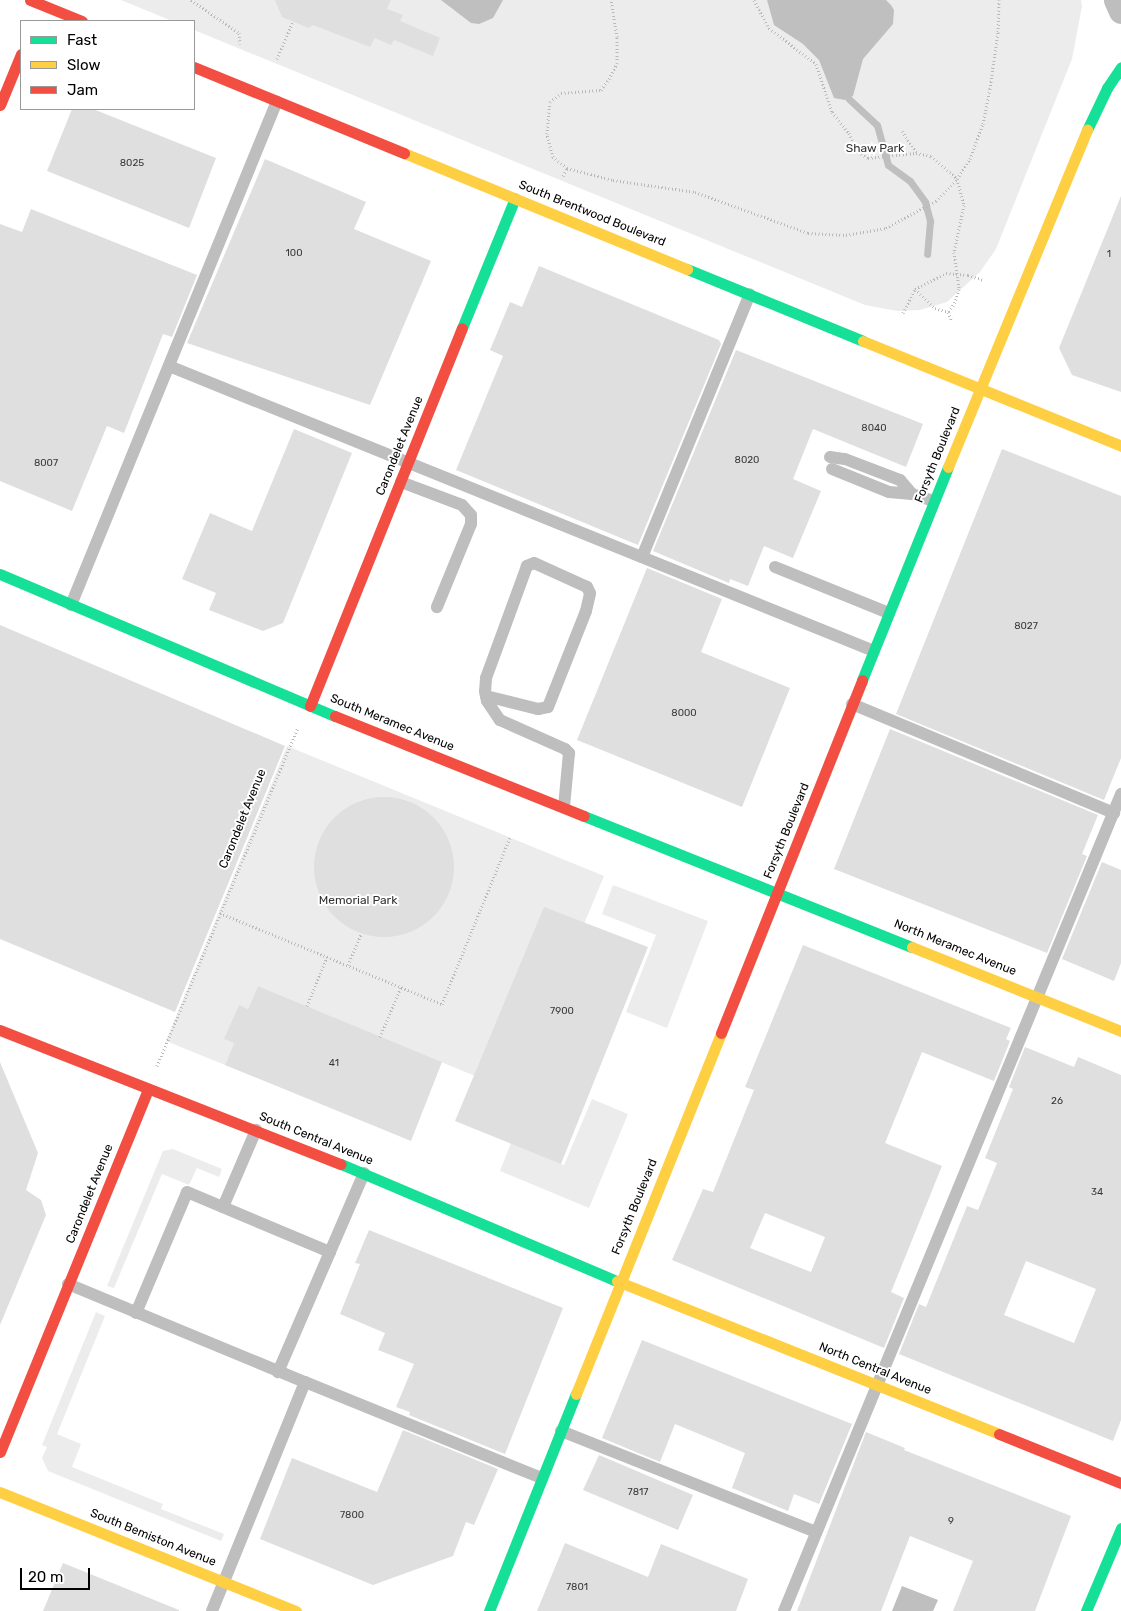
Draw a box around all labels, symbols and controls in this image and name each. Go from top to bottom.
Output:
legend [20,20,195,110]
text: Fast [67,31,97,49]
text: Slow [67,56,100,74]
text: Jam [67,81,98,99]
park label: Shaw Park [846,142,904,156]
house number: 8025 [120,158,144,170]
street label: South Brentwood Boulevard [517,178,667,250]
house number: 100 [286,248,302,260]
house number: 1 [1107,249,1111,261]
street label: Carondelet Avenue [373,394,427,498]
street label: Forsyth Boulevard [912,405,964,505]
house number: 8040 [861,423,887,435]
house number: 8020 [735,455,759,467]
house number: 8007 [34,458,58,470]
house number: 8027 [1014,621,1038,633]
street label: South Meramec Avenue [328,691,456,755]
house number: 8000 [671,708,697,720]
street label: Carondelet Avenue [216,767,270,871]
street label: Forsyth Boulevard [761,781,813,881]
park label: Memorial Park [319,894,397,908]
street label: North Meramec Avenue [892,917,1018,979]
house number: 7900 [550,1006,574,1018]
house number: 41 [329,1058,339,1070]
house number: 26 [1051,1096,1063,1108]
street label: South Central Avenue [257,1109,375,1169]
street label: Carondelet Avenue [63,1142,117,1246]
street label: Forsyth Boulevard [609,1157,661,1257]
house number: 34 [1091,1187,1103,1199]
street label: North Central Avenue [817,1340,933,1398]
house number: 7817 [628,1487,648,1499]
street label: South Bemiston Avenue [88,1506,218,1570]
house number: 7800 [340,1510,364,1522]
house number: 9 [948,1516,954,1528]
scale bar [22,1558,92,1590]
text: 20 m [28,1568,63,1586]
house number: 7801 [566,1582,588,1594]

